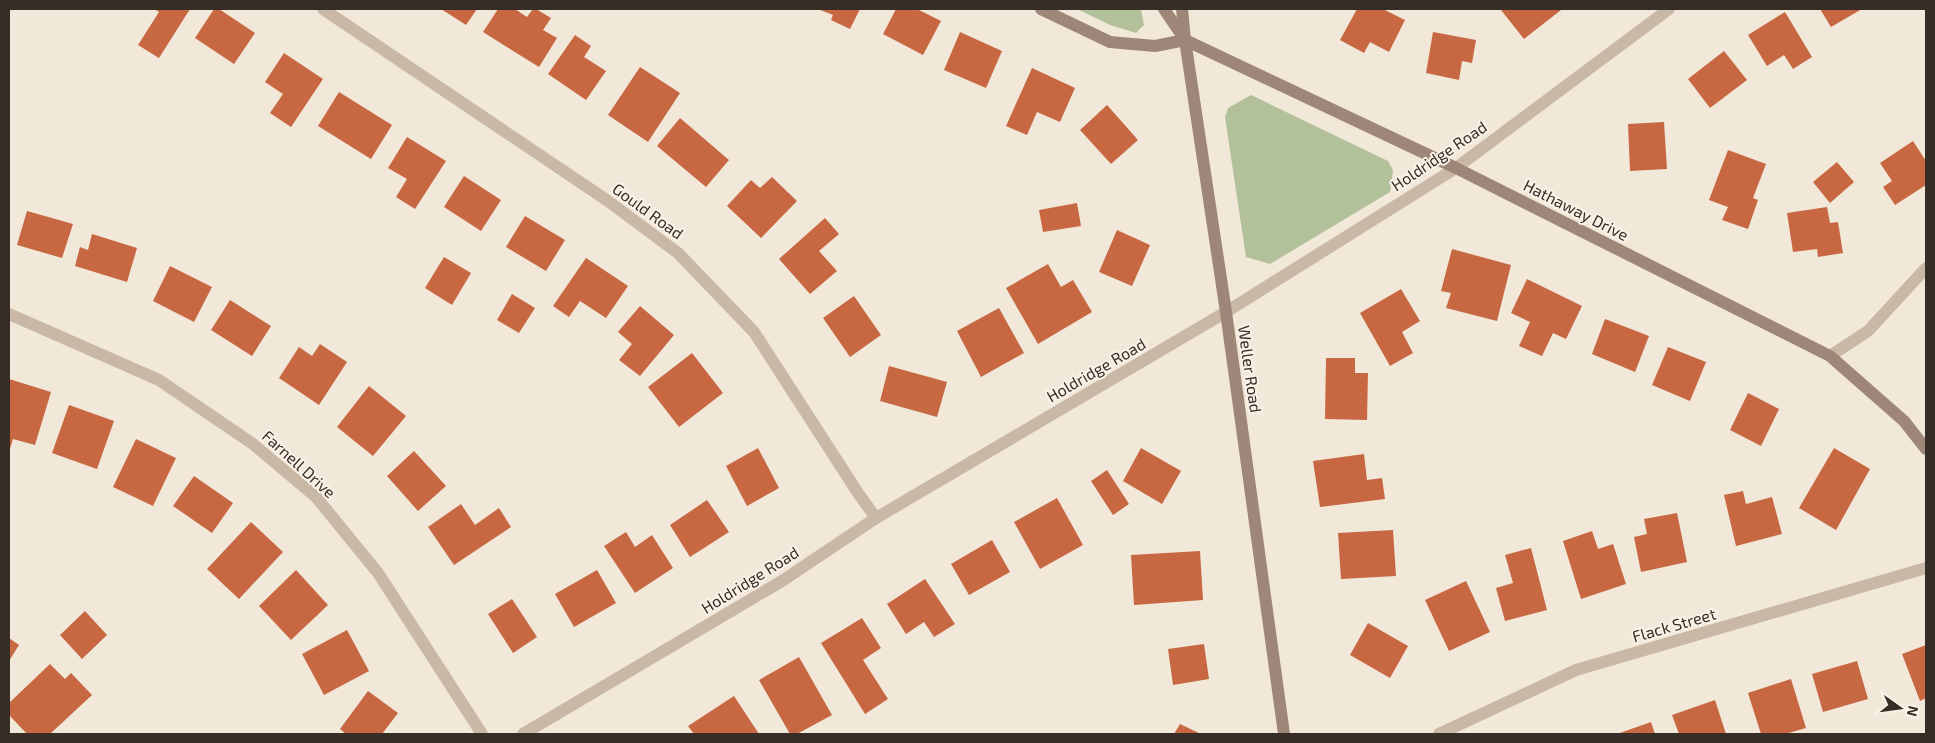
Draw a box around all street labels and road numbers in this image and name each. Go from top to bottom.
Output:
street label: Holdridge Road [1387,117,1490,195]
street label: Hathaway Drive [1521,175,1632,244]
street label: Gould Road [609,179,687,243]
street label: Weller Road [1235,324,1266,414]
street label: Holdridge Road [1043,334,1149,406]
street label: Farnell Drive [259,426,340,501]
street label: Holdridge Road [698,542,802,617]
street label: Flack Street [1630,604,1718,646]

